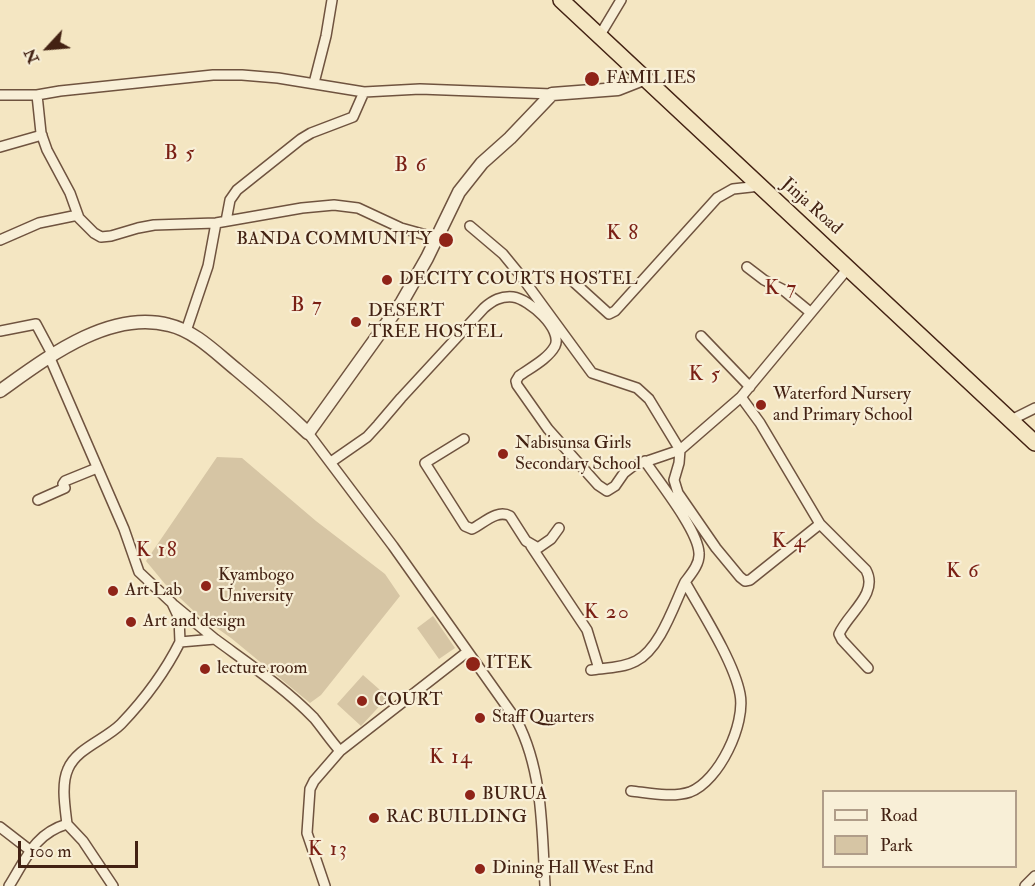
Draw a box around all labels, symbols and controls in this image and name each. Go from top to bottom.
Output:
north arrow [18,18,78,78]
text: N [20,45,44,67]
place label: FAMILIES [606,68,696,90]
marker: FAMILIES [583,70,601,88]
district label: B 5 [164,141,196,167]
district label: B 6 [394,153,428,179]
street label: Jinja Road [776,174,846,240]
district label: K 8 [606,221,640,247]
place label: BANDA COMMUNITY [236,229,432,251]
marker: BANDA COMMUNITY [437,231,455,249]
place label: DECITY COURTS HOSTEL [399,269,638,291]
marker: DECITY COURTS HOSTEL [380,273,394,287]
district label: K 7 [764,276,798,302]
district label: B 7 [291,293,323,319]
place label: DESERT TREE HOSTEL [368,301,503,344]
marker: DESERT TREE HOSTEL [349,315,363,329]
district label: K 5 [689,362,721,388]
place label: Waterford Nursery and Primary School [773,384,912,426]
marker: Waterford Nursery and Primary School [754,398,768,412]
place label: Nabisunsa Girls Secondary School [515,433,641,476]
marker: Nabisunsa Girls Secondary School [496,447,510,461]
district label: K 4 [772,529,806,555]
district label: K 18 [136,538,178,564]
district label: K 6 [946,559,980,585]
place label: Kyambogo University [218,565,294,608]
marker: Kyambogo University [199,579,213,593]
place label: Art Lab [125,580,182,602]
marker: Art Lab [106,584,120,598]
district label: K 20 [584,600,630,626]
place label: Art and design [143,611,246,633]
marker: Art and design [124,615,138,629]
place label: ITEK [486,653,532,675]
marker: ITEK [464,655,482,673]
place label: lecture room [217,658,307,680]
marker: lecture room [198,662,212,676]
place label: COURT [374,690,443,712]
marker: COURT [355,694,369,708]
place label: Staff Quarters [492,707,594,729]
marker: Staff Quarters [473,711,487,725]
district label: K 14 [429,745,473,771]
place label: BURUA [482,784,547,806]
marker: BURUA [463,788,477,802]
legend [822,790,1017,868]
text: Road [880,804,918,827]
place label: RAC BUILDING [386,807,527,829]
marker: RAC BUILDING [367,811,381,825]
scale bar [21,829,141,867]
text: Park [880,834,913,857]
district label: K 13 [308,837,348,863]
text: 100 m [29,840,72,863]
place label: Dining Hall West End [492,858,654,880]
marker: Dining Hall West End [473,862,487,876]

